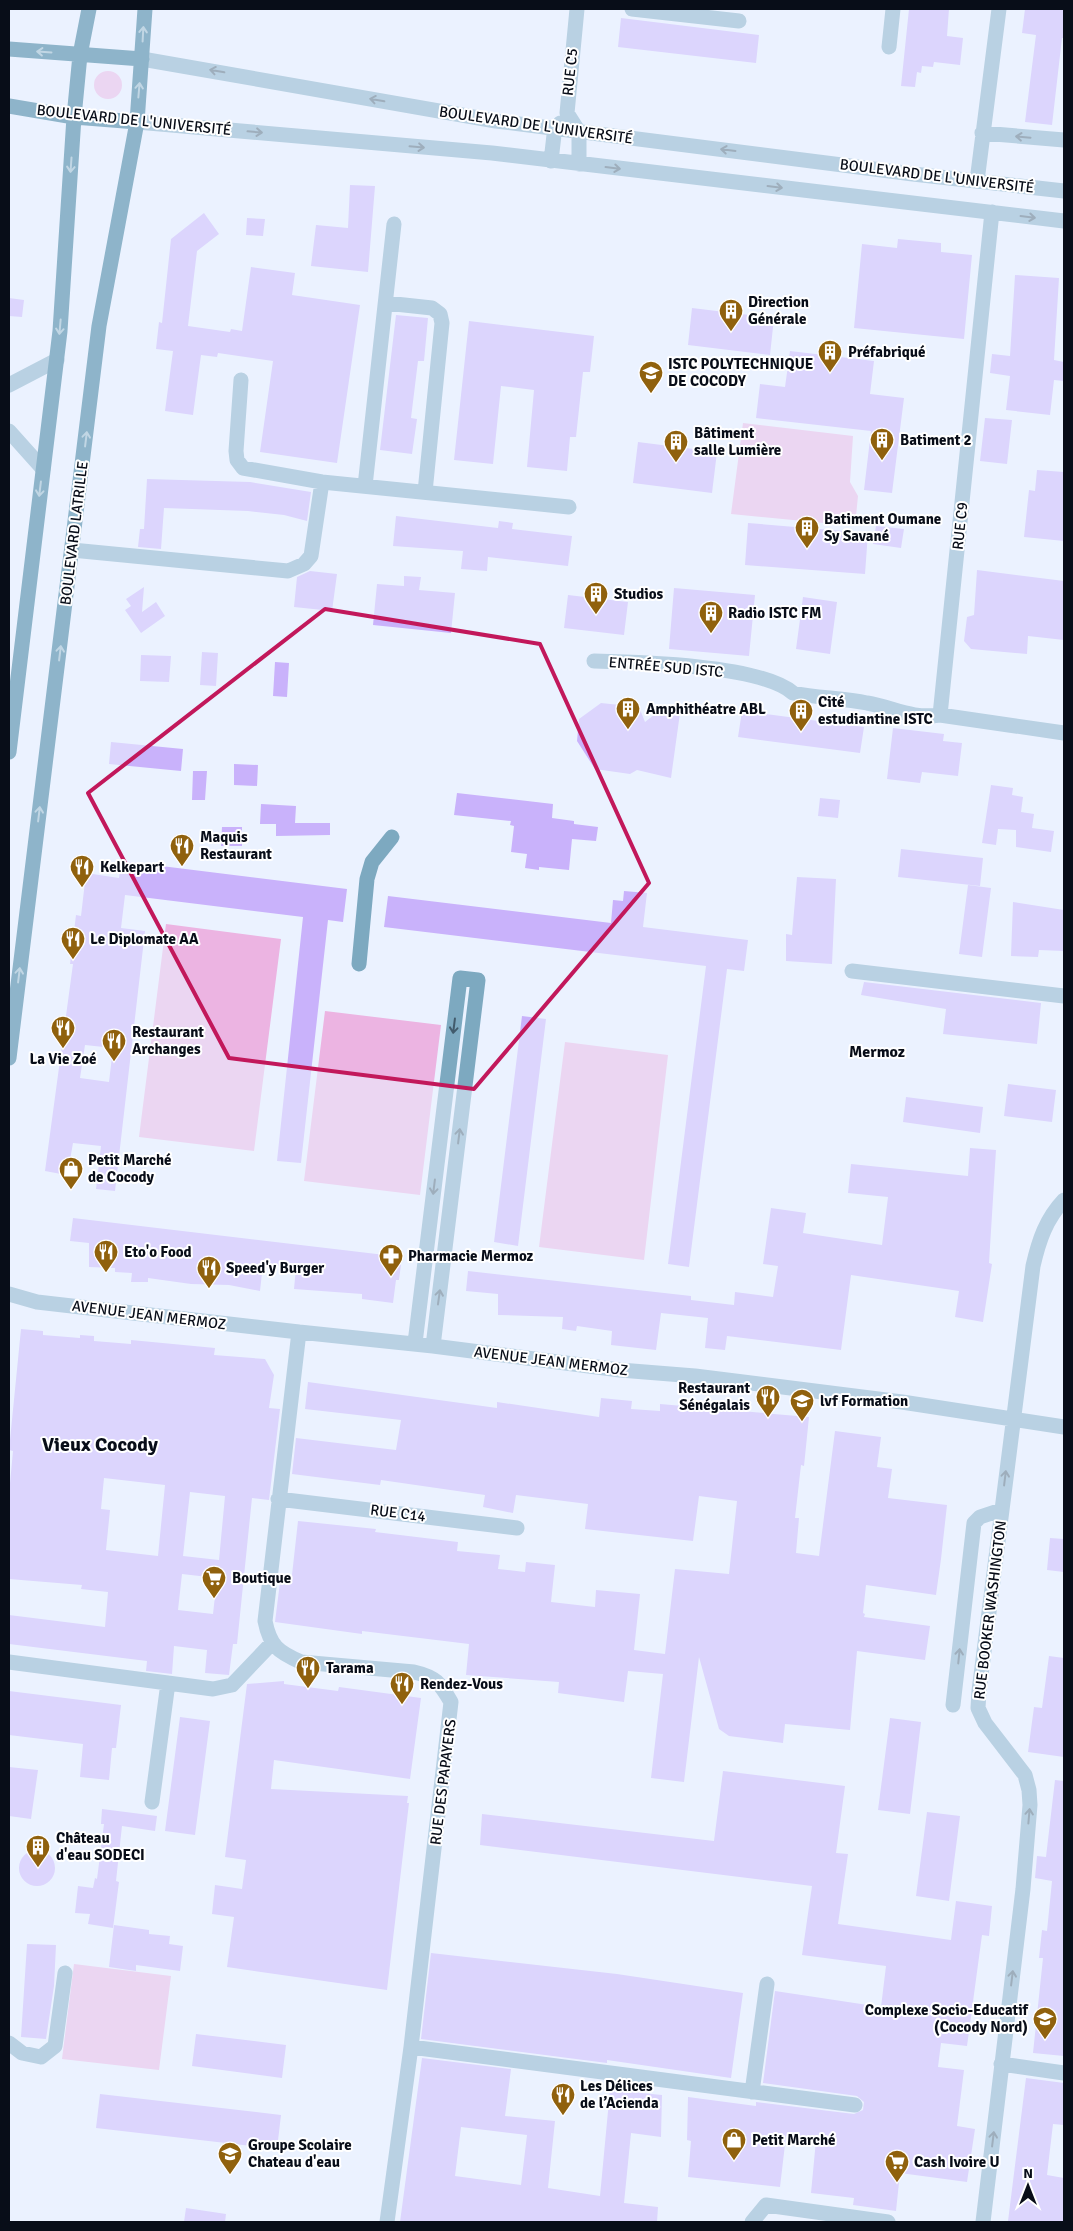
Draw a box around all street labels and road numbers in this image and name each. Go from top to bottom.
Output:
street label: RUE C5 [559,47,581,97]
street label: BOULEVARD DE L'UNIVERSITÉ [36,100,232,139]
street label: BOULEVARD DE L'UNIVERSITÉ [438,101,634,148]
street label: BOULEVARD DE L'UNIVERSITÉ [839,154,1035,197]
street label: BOULEVARD LATRILLE [56,460,92,606]
street label: RUE C9 [949,501,971,551]
street label: ENTRÉE SUD ISTC [608,652,724,681]
street label: AVENUE JEAN MERMOZ [71,1297,227,1333]
street label: AVENUE JEAN MERMOZ [473,1343,629,1379]
street label: RUE C14 [369,1501,427,1525]
street label: RUE BOOKER WASHINGTON [970,1519,1010,1701]
street label: RUE DES PAPAYERS [426,1718,460,1846]

